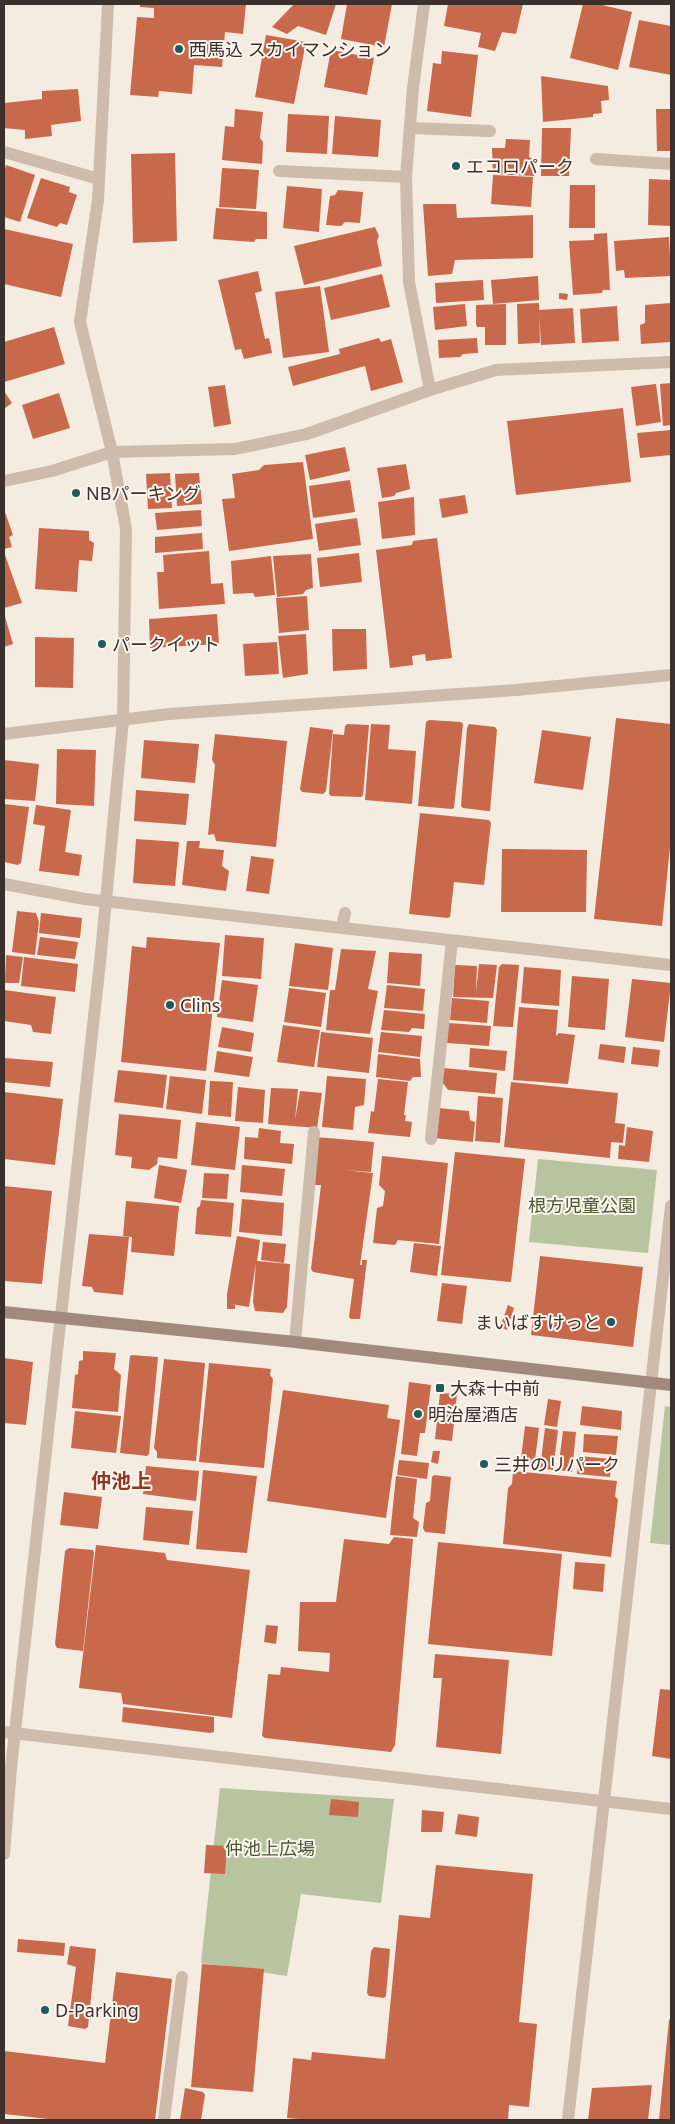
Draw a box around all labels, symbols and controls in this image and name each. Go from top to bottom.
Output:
place label: 西馬込 スカイマンション [189,37,392,61]
marker: 西馬込 スカイマンション [173,43,185,55]
place label: エコロパーク [466,154,574,178]
marker: エコロパーク [450,160,462,172]
place label: NBパーキング [86,481,201,505]
marker: NBパーキング [70,487,82,499]
place label: パークイット [112,632,220,656]
marker: パークイット [96,638,108,650]
place label: Clins [180,993,220,1017]
marker: Clins [164,999,176,1011]
park label: 根方児童公園 [528,1193,636,1217]
place label: まいばすけっと [475,1310,601,1334]
marker: まいばすけっと [605,1316,617,1328]
place label: 大森十中前 [450,1376,540,1400]
marker: 大森十中前 [434,1382,446,1394]
place label: 明治屋酒店 [428,1402,518,1426]
marker: 明治屋酒店 [412,1408,424,1420]
place label: 三井のリパーク [494,1452,620,1476]
marker: 三井のリパーク [478,1458,490,1470]
district label: 仲池上 [91,1467,151,1494]
park label: 仲池上広場 [225,1836,315,1860]
place label: D-Parking [55,1998,139,2022]
marker: D-Parking [39,2004,51,2016]

